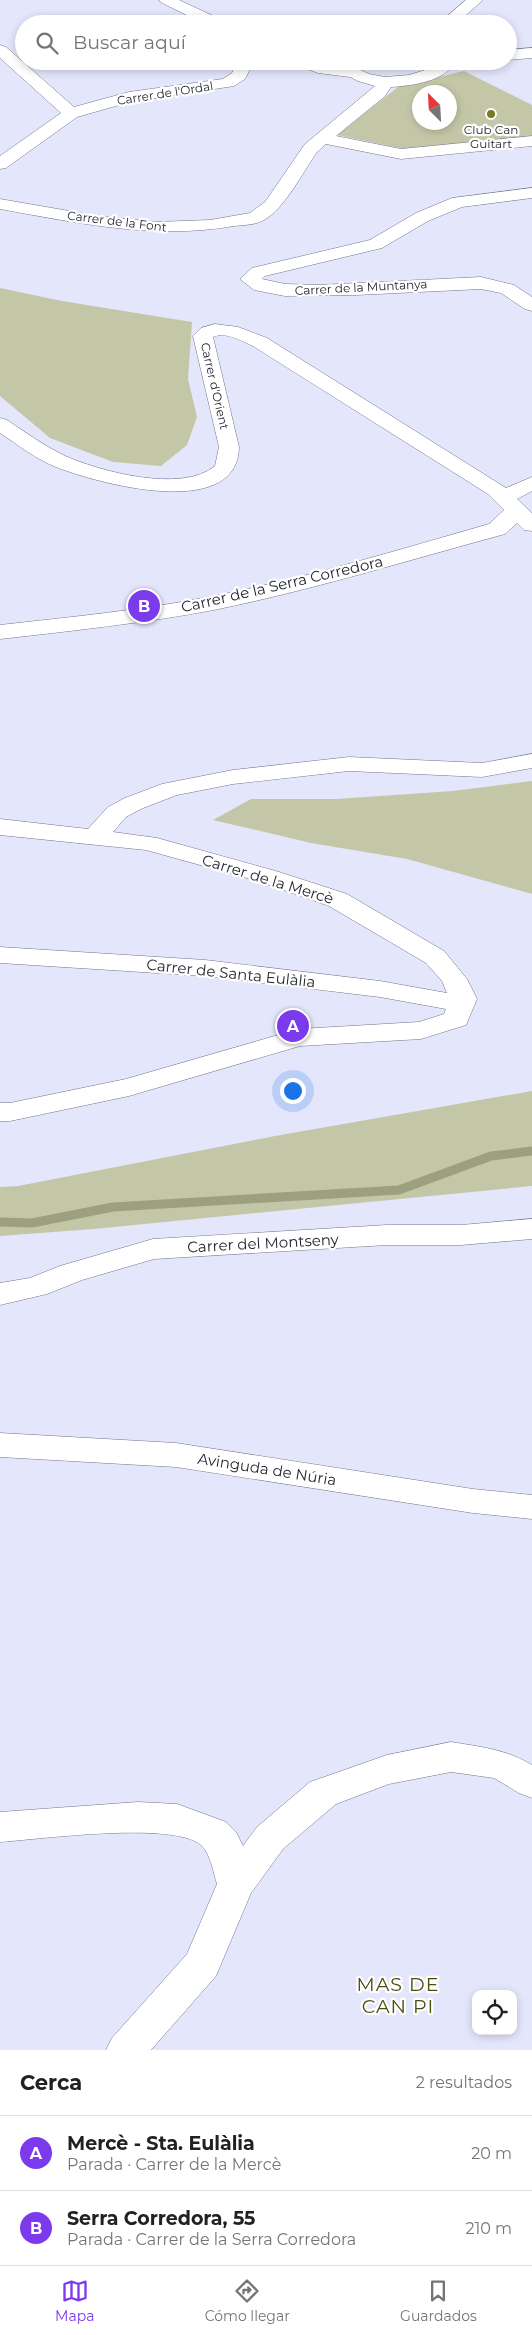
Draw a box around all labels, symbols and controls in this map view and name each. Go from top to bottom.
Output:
search box [15,15,517,70]
icon: search [33,29,61,57]
text: Buscar aquí [73,31,186,54]
street label: Carrer de l'Ordal [116,78,214,108]
north arrow [412,85,457,130]
marker: Club Can Guitart [485,108,497,120]
place label: Club Can Guitart [464,122,518,151]
street label: Carrer de la Font [66,207,168,235]
street label: Carrer de la Muntanya [294,276,428,298]
street label: Carrer d'Orient [198,341,232,431]
street label: Carrer de la Serra Corredora [179,551,385,617]
pin: B [128,587,160,625]
street label: Carrer de la Mercè [200,850,336,908]
street label: Carrer de Santa Eulàlia [146,955,316,991]
pin: A [277,1007,309,1045]
your location [280,1078,306,1104]
street label: Carrer del Montseny [187,1230,340,1256]
street label: Avinguda de Núria [196,1449,338,1489]
district label: MAS DE CAN PI [357,1973,439,2018]
map controls [472,1990,517,2035]
button: locate [472,1990,517,2035]
text: Cerca [20,2070,82,2095]
text: 2 resultados [416,2073,512,2092]
text: Mercè - Sta. Eulàlia [67,2132,255,2155]
text: A [30,2144,42,2163]
text: 20 m [471,2144,512,2163]
text: Parada · Carrer de la Mercè [67,2155,281,2174]
text: Serra Corredora, 55 [67,2207,255,2230]
text: B [30,2219,42,2238]
text: 210 m [465,2219,512,2238]
text: Parada · Carrer de la Serra Corredora [67,2230,356,2249]
tab: Mapa [55,2277,94,2325]
tab: Cómo llegar [205,2277,290,2325]
tab: Guardados [400,2277,477,2325]

